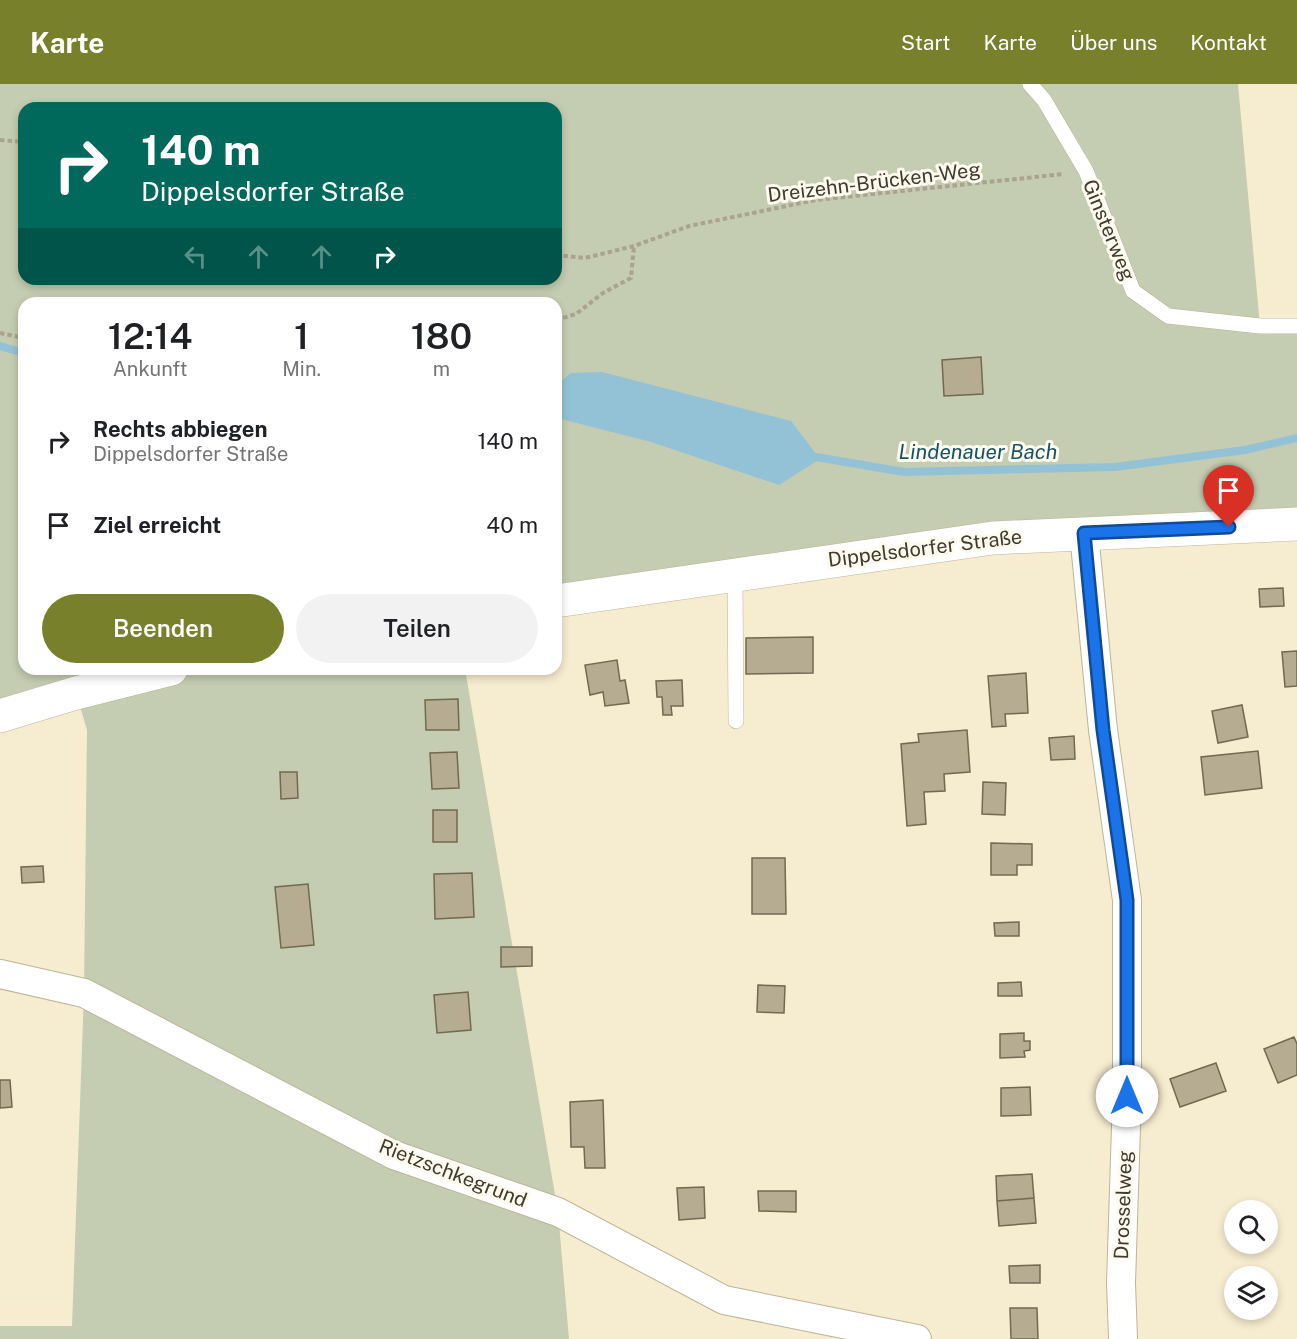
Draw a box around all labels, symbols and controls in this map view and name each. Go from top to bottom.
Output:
text: Karte [30,26,104,59]
text: Start [901,30,950,55]
text: Karte [983,30,1037,55]
text: Über uns [1070,30,1157,55]
text: Kontakt [1190,30,1267,55]
text: 140 m [141,125,261,174]
icon: right [42,126,120,204]
street label: Dreizehn-Brücken-Weg [766,157,982,207]
text: Dippelsdorfer Straße [141,175,405,207]
street label: Ginsterweg [1078,176,1140,284]
icon: left [179,240,212,273]
icon: ahead [242,240,275,273]
icon: ahead [305,240,338,273]
icon: right [368,240,401,273]
text: 12:14 [108,315,192,357]
text: 1 [294,315,309,357]
text: 180 [411,315,472,357]
text: Ankunft [113,357,187,381]
text: Min. [282,357,321,381]
text: m [433,357,450,381]
text: Rechts abbiegen [93,416,268,442]
icon: right [42,425,75,458]
text: 140 m [477,428,538,454]
water label: Lindenauer Bach [899,439,1057,464]
text: Dippelsdorfer Straße [93,442,288,466]
pin [1203,465,1254,527]
icon: arrive [1212,474,1245,507]
icon: arrive [42,509,75,542]
text: Ziel erreicht [93,512,221,538]
text: 40 m [486,512,538,538]
street label: Dippelsdorfer Straße [827,524,1023,572]
button: Beenden [42,594,284,663]
button: Teilen [296,594,538,663]
position arrow [1095,1064,1159,1128]
street label: Rietzschkegrund [376,1134,530,1212]
street label: Drosselweg [1109,1150,1137,1260]
map controls [1224,1200,1278,1320]
button: search [1224,1200,1278,1254]
button: layers [1224,1266,1278,1320]

